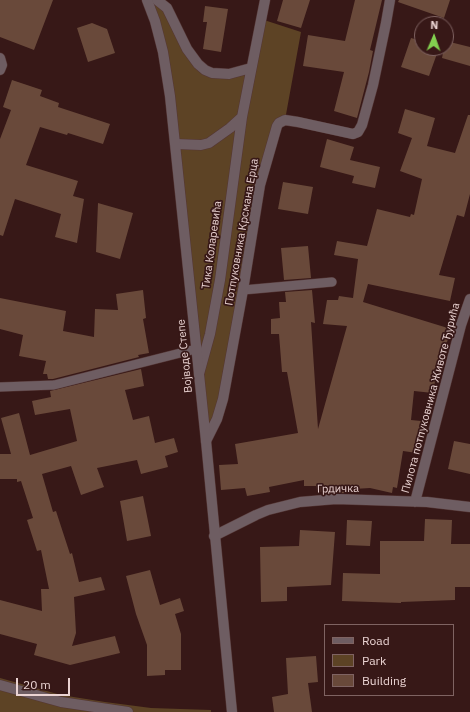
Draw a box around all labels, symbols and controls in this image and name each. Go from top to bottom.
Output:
north arrow [414,16,454,56]
text: N [430,18,439,32]
street label: Потпуковника Крсмана Ерца [223,157,261,307]
street label: Тика Коларевића [199,200,225,290]
street label: Пилота потпуковника Животе Ђурића [399,301,463,495]
street label: Војводе Степе [175,319,195,393]
street label: Грдичка [317,482,359,496]
legend [324,624,454,696]
text: Road [362,633,390,648]
text: Park [362,653,386,668]
scale bar [18,670,72,696]
text: Building [362,673,406,688]
text: 20 m [23,677,51,692]

